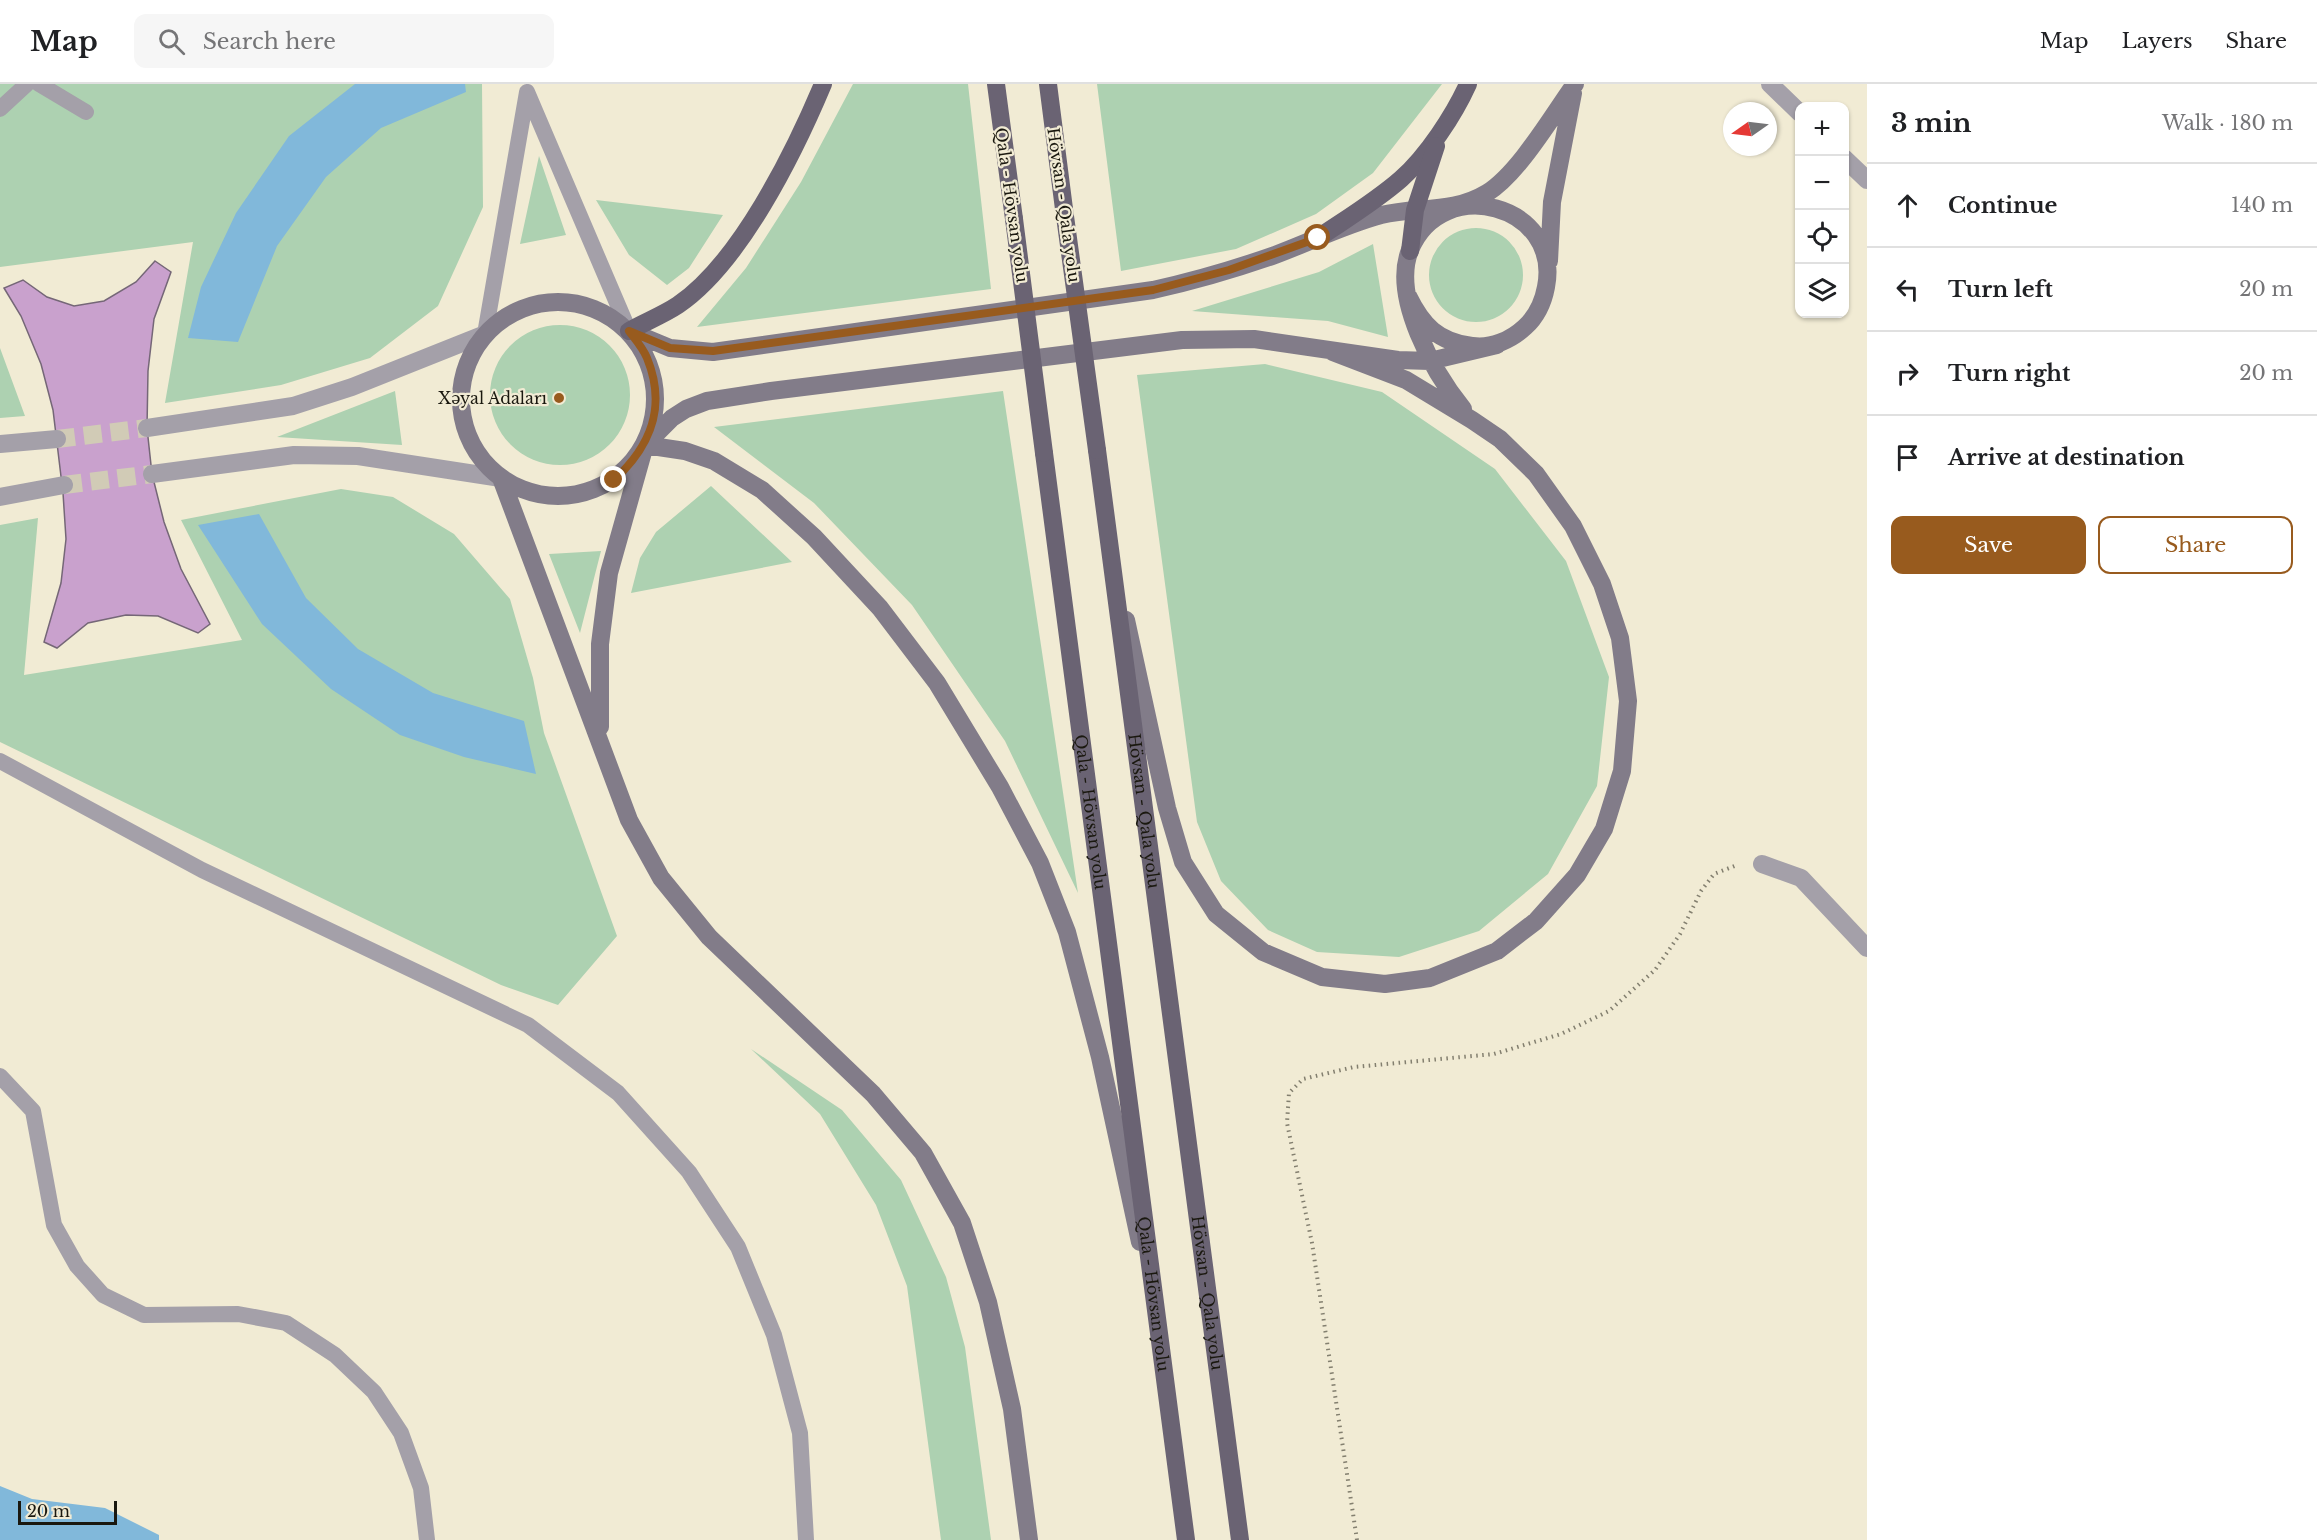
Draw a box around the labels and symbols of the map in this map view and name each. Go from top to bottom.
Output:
north arrow [1723,102,1777,156]
street label: Qala - Hövsan yolu [991,126,1033,284]
street label: Hövsan - Qala yolu [1043,126,1085,284]
route start [1304,224,1330,250]
place label: Xəyal Adaları [438,388,548,408]
marker: Xəyal Adaları [552,391,566,405]
route end [600,466,626,492]
street label: Hövsan - Qala yolu [1124,732,1164,890]
street label: Qala - Hövsan yolu [1071,733,1111,891]
street label: Hövsan - Qala yolu [1187,1214,1228,1372]
street label: Qala - Hövsan yolu [1134,1215,1174,1373]
scale bar [18,1498,117,1526]

